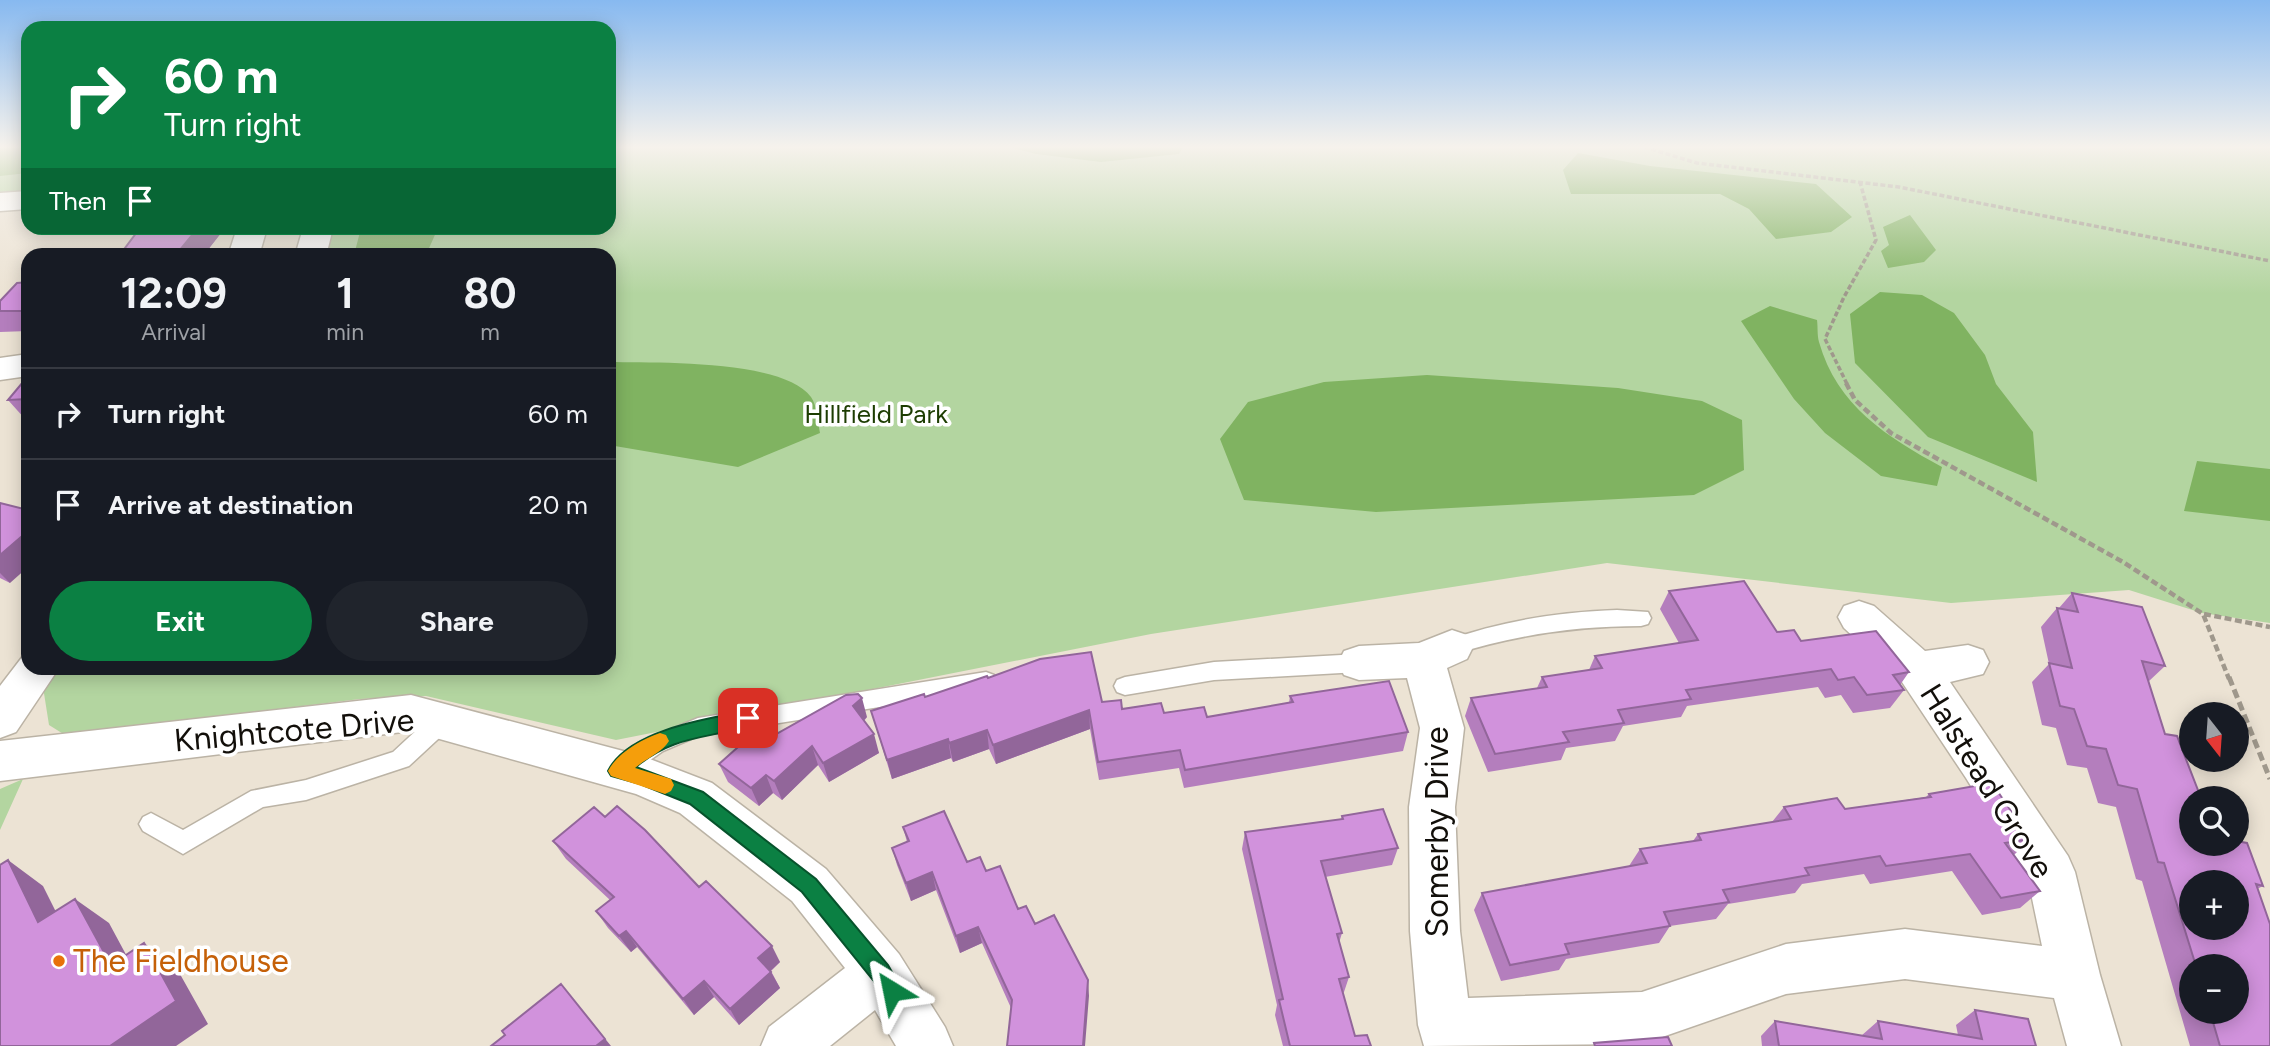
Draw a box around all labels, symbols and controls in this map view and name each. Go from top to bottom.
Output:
text: 60 m [164,46,279,105]
icon: right [49,49,140,140]
text: Turn right [164,106,302,144]
icon: arrive [121,182,159,220]
text: Then [49,185,107,217]
text: 12:09 [121,268,227,319]
text: 1 [336,268,354,319]
text: 80 [464,268,516,319]
text: Arrival [141,318,206,346]
text: min [326,318,364,346]
text: m [480,318,500,346]
icon: right [49,395,87,433]
text: Turn right [108,398,225,430]
text: 60 m [528,398,588,430]
park label: Hillfield Park [804,398,948,430]
icon: arrive [49,486,87,524]
text: Arrive at destination [108,489,353,521]
text: 20 m [528,489,588,521]
button: Exit [49,581,312,661]
button: Share [326,581,588,661]
street label: Halstead Grove [1912,677,2062,885]
pin [718,688,778,748]
icon: arrive [729,699,767,737]
street label: Knightcote Drive [172,701,416,759]
north arrow [2179,702,2249,772]
map controls [2179,702,2249,1024]
street label: Somerby Drive [1418,727,1456,937]
button: search [2179,786,2249,856]
button: + [2179,870,2249,940]
place label: The Fieldhouse [73,942,289,980]
marker: The Fieldhouse [51,953,67,969]
position arrow [855,954,929,1028]
button: − [2179,954,2249,1024]

